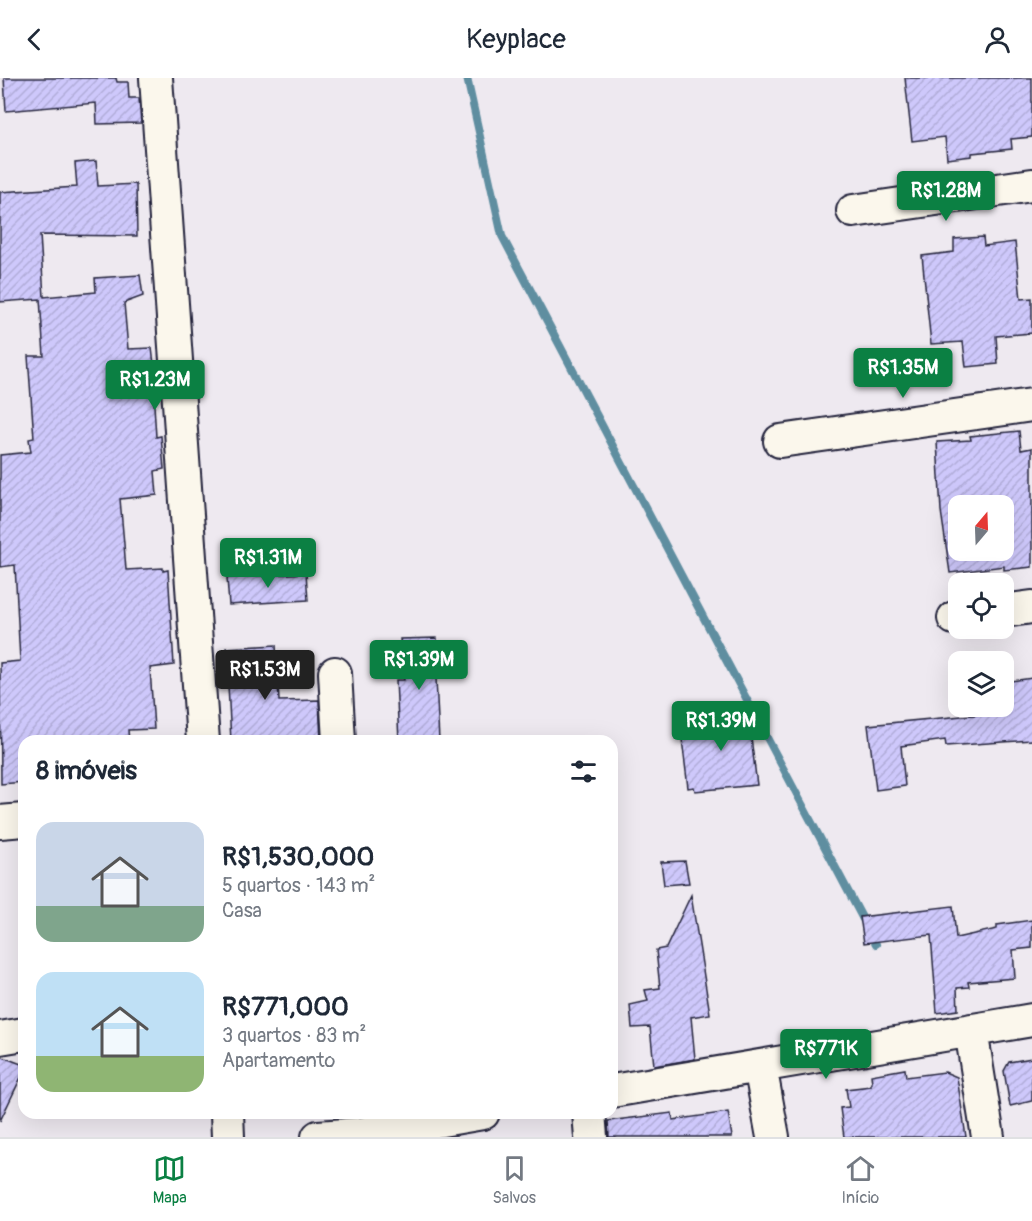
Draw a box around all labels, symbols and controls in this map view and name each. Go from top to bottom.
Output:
icon: back [18,23,51,56]
text: Keyplace [466,23,566,56]
icon: person [981,23,1014,56]
pin: R$1.28M [891,171,1001,222]
text: R$1.28M [911,178,981,203]
pin: R$1.35M [848,348,958,399]
text: R$1.35M [867,355,939,380]
pin: R$1.23M [100,360,210,411]
text: R$1.23M [120,367,190,392]
north arrow [948,495,1014,561]
map controls [948,495,1014,717]
pin: R$1.31M [213,538,323,589]
text: R$1.31M [234,545,302,570]
button: locate [948,573,1014,639]
pin: R$1.39M [364,640,474,691]
text: R$1.39M [384,647,454,672]
pin: R$1.53M [210,650,320,701]
button: layers [948,651,1014,717]
text: R$1.53M [229,657,301,682]
pin: R$1.39M [666,701,776,752]
text: R$1.39M [686,708,756,733]
text: 8 imóveis [36,755,137,787]
icon: filters [567,755,600,788]
text: R$1,530,000 [222,841,374,873]
icon: home [84,846,156,918]
text: 5 quartos · 143 m² [222,873,375,898]
text: Casa [222,898,262,923]
text: R$771,000 [222,991,349,1023]
icon: home [84,996,156,1068]
text: 3 quartos · 83 m² [222,1023,366,1048]
pin: R$771K [777,1029,875,1080]
text: R$771K [794,1036,858,1061]
text: Apartamento [222,1048,335,1073]
tab: Mapa [153,1152,187,1208]
tab: Salvos [492,1152,536,1208]
tab: Início [842,1152,879,1208]

